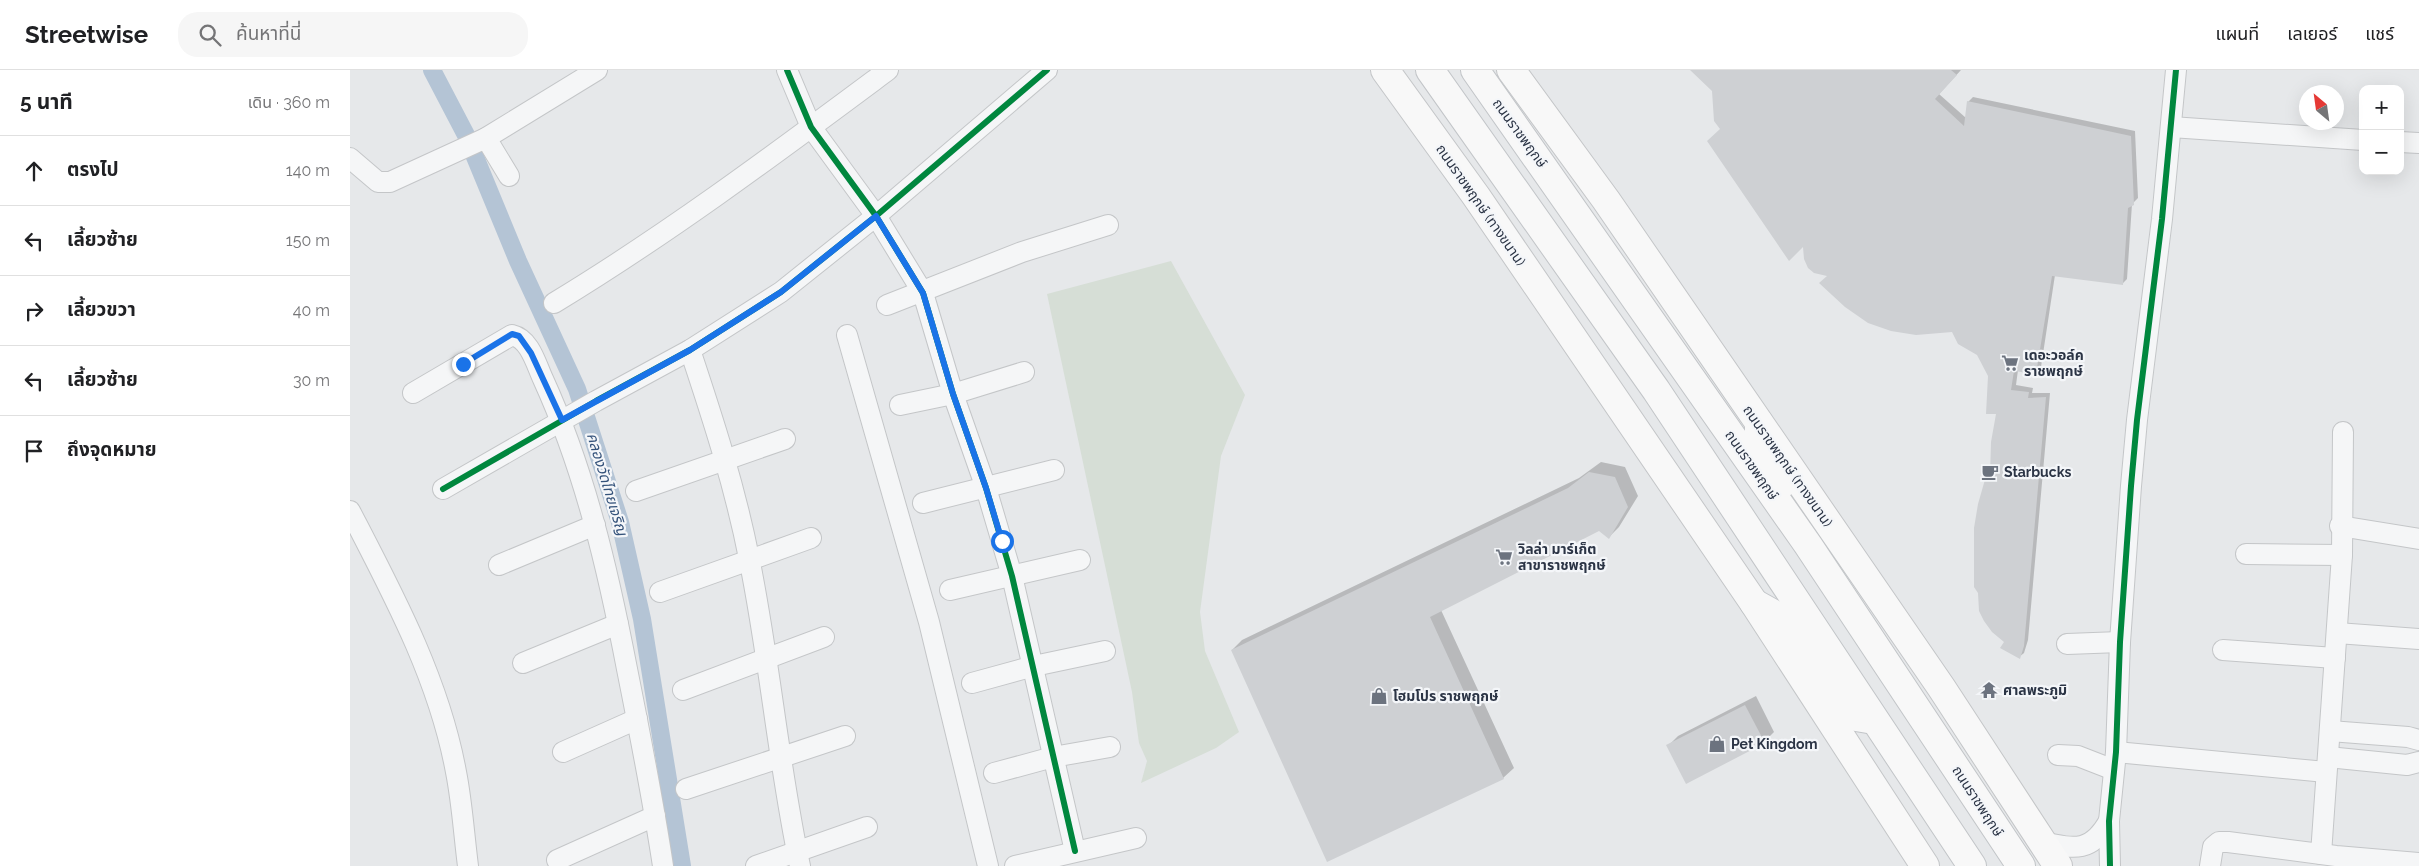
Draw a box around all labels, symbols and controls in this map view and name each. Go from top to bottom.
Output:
search box [178,12,528,57]
text: Streetwise [25,20,148,49]
icon: search [196,21,224,49]
text: ค้นหาที่นี่ [236,22,301,44]
text: แผนที่ [2215,23,2259,44]
text: เลเยอร์ [2287,23,2337,44]
text: แชร์ [2365,23,2394,44]
north arrow [2299,85,2344,130]
map controls [2359,85,2404,175]
button: + [2359,85,2404,130]
text: 5 นาที [20,89,73,114]
text: เดิน · 360 m [248,93,330,112]
street label: ถนนราชพฤกษ์ [1490,95,1550,171]
button: − [2359,130,2404,175]
street label: ถนนราชพฤกษ์ (ทางขนาน) [1433,141,1529,269]
icon: ahead [20,157,48,185]
text: ตรงไป [67,158,119,180]
text: 140 m [286,161,330,180]
icon: left [20,227,48,255]
text: เลี้ยวซ้าย [67,228,138,250]
text: 150 m [286,231,330,250]
icon: right [20,297,48,325]
text: เลี้ยวขวา [67,298,136,320]
text: 40 m [293,301,330,320]
place label: เดอะวอล์ค ราชพฤกษ์ [2024,347,2084,379]
route end [452,353,475,376]
supermarket icon: เดอะวอล์ค ราชพฤกษ์ [2000,353,2020,373]
icon: left [20,367,48,395]
text: เลี้ยวซ้าย [67,368,138,390]
text: 30 m [293,371,330,390]
street label: ถนนราชพฤกษ์ (ทางขนาน) [1740,402,1836,530]
street label: ถนนราชพฤกษ์ [1722,427,1782,503]
water label: คลองวัดไทยเจริญ [583,430,632,539]
icon: arrive [20,437,48,465]
text: ถึงจุดหมาย [67,438,157,460]
cafe icon: Starbucks [1980,462,2000,482]
place label: Starbucks [2004,464,2071,480]
route start [991,530,1014,553]
place label: วิลล่า มาร์เก็ต สาขาราชพฤกษ์ [1518,541,1606,573]
supermarket icon: วิลล่า มาร์เก็ต สาขาราชพฤกษ์ [1494,547,1514,567]
temple icon: ศาลพระภูมิ [1979,680,1999,700]
place label: ศาลพระภูมิ [2003,682,2067,700]
shop icon: โฮมโปร ราชพฤกษ์ [1369,686,1389,706]
place label: โฮมโปร ราชพฤกษ์ [1393,688,1498,704]
shop icon: Pet Kingdom [1707,734,1727,754]
place label: Pet Kingdom [1731,736,1817,752]
street label: ถนนราชพฤกษ์ [1949,763,2007,839]

